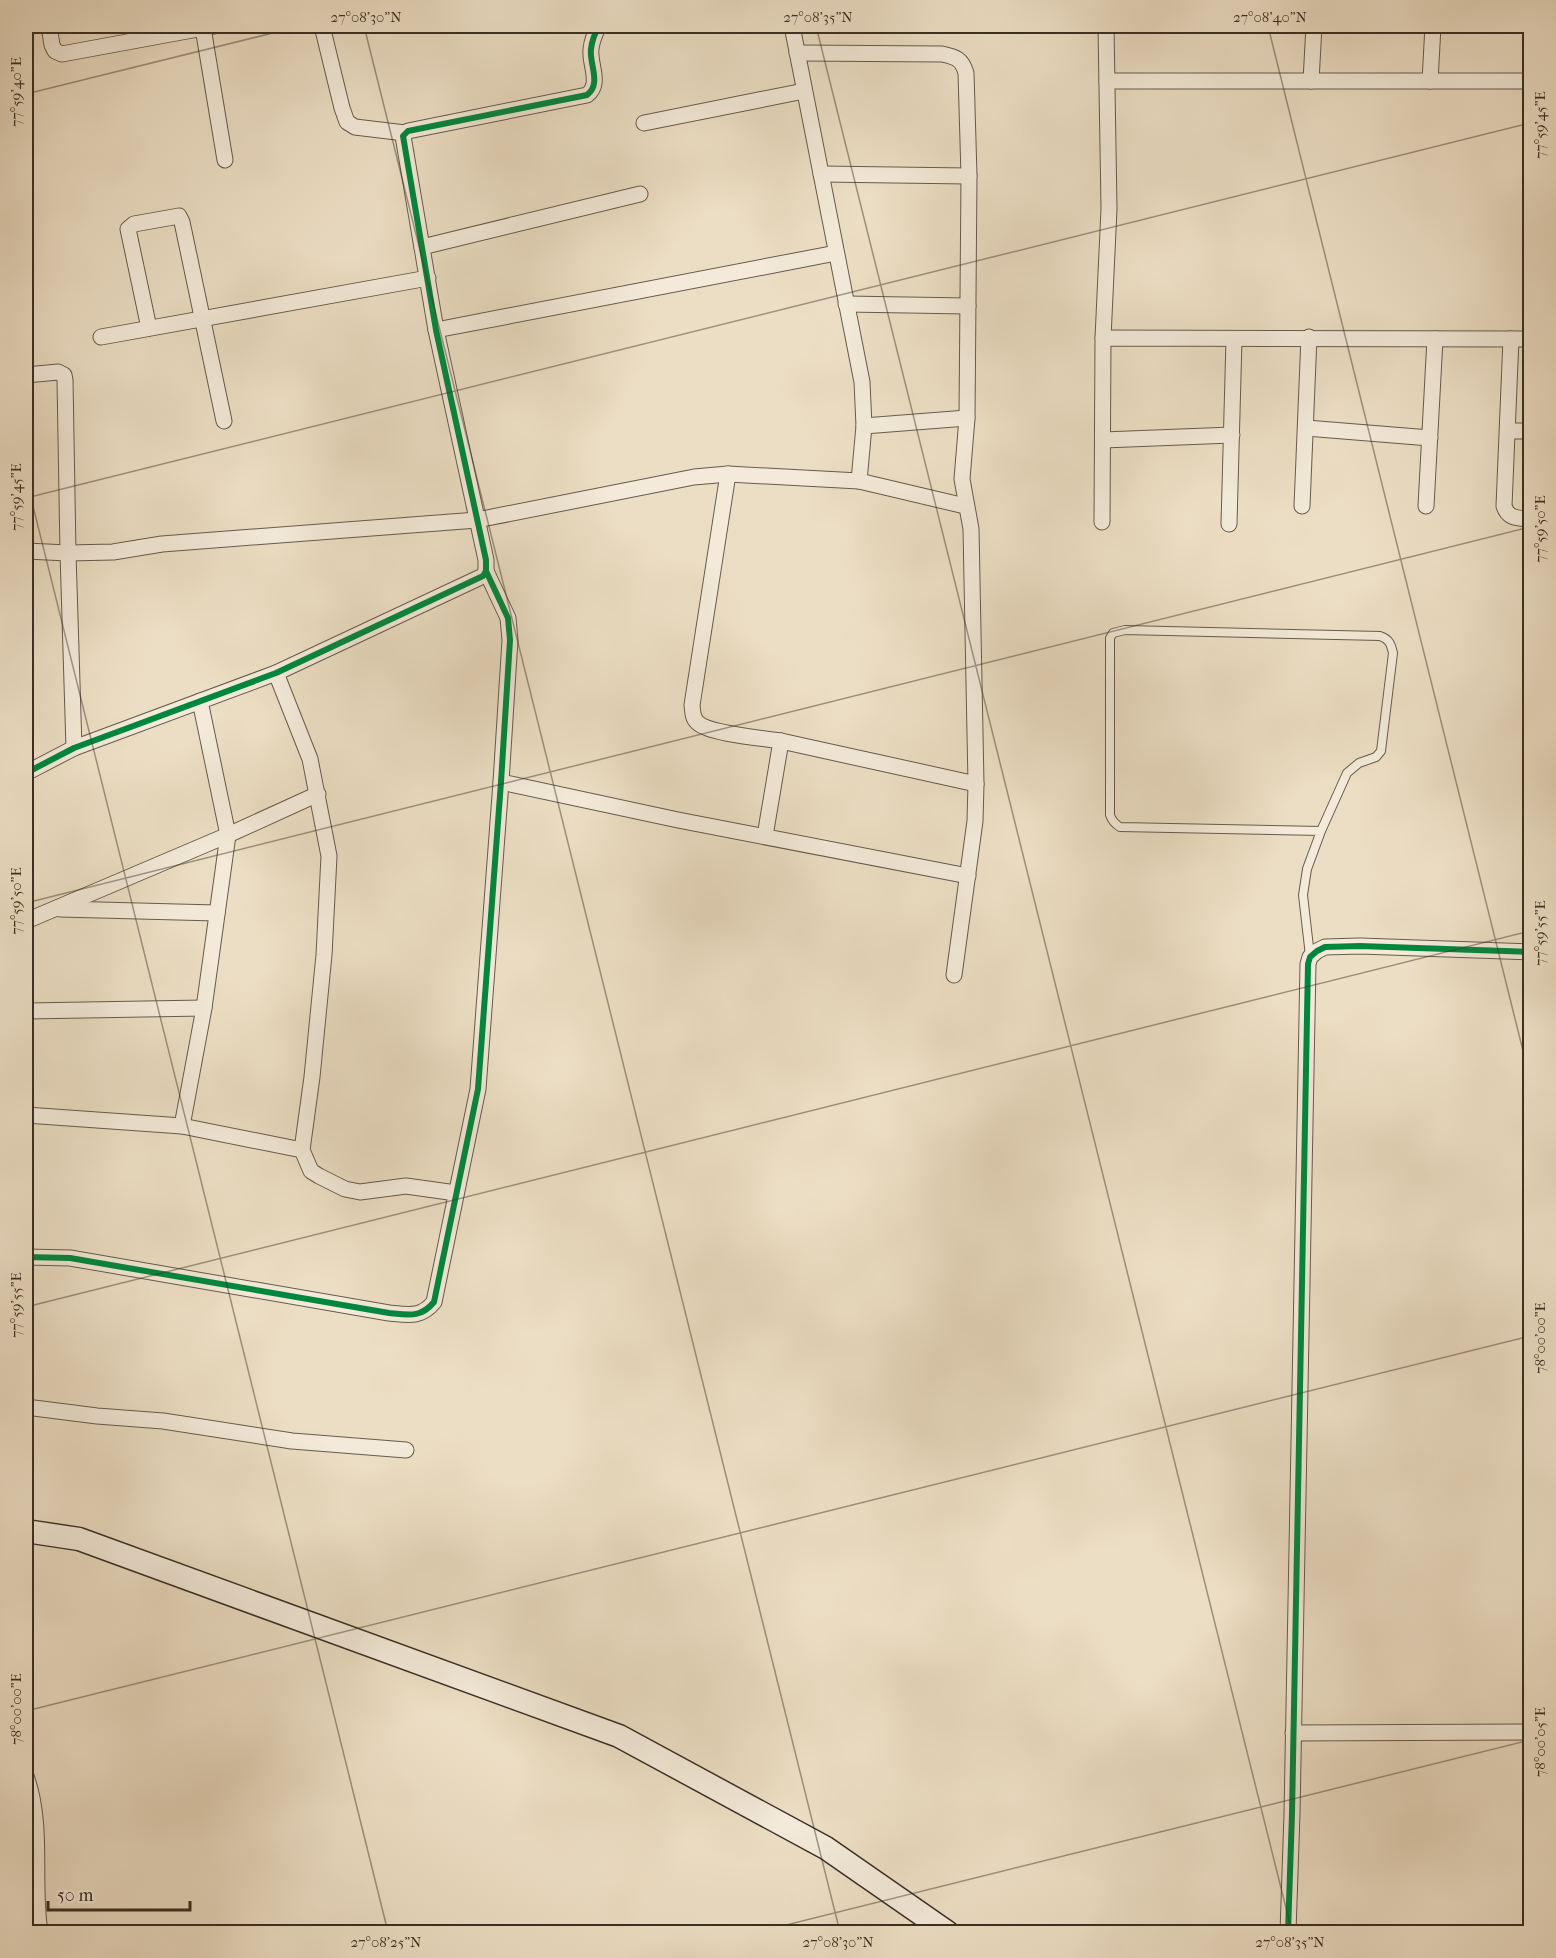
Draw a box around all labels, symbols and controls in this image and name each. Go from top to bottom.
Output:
text: 27°08'30"N [330,8,402,26]
text: 27°08'35"N [783,8,853,26]
text: 27°08'40"N [1233,8,1308,26]
text: 77°59'40"E [7,57,25,127]
text: 77°59'45"E [1531,91,1549,159]
text: 77°59'45"E [7,463,25,531]
text: 77°59'50"E [1531,495,1549,563]
text: 77°59'50"E [7,867,25,935]
text: 77°59'55"E [1531,900,1549,966]
text: 77°59'55"E [7,1272,25,1338]
text: 78°00'00"E [1531,1302,1549,1374]
text: 78°00'00"E [7,1673,25,1745]
text: 78°00'05"E [1531,1707,1549,1777]
scale bar [48,1874,190,1912]
text: 50 m [57,1885,94,1906]
text: 27°08'25"N [351,1933,422,1951]
text: 27°08'30"N [802,1933,874,1951]
text: 27°08'35"N [1255,1933,1325,1951]

